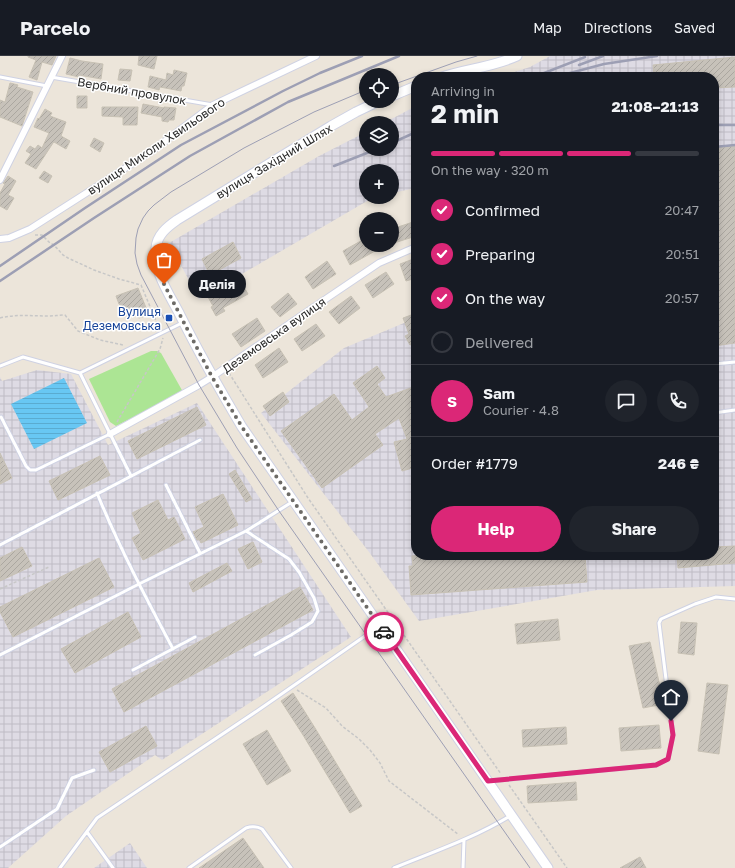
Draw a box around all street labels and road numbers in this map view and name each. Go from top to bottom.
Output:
street label: Вербний провулок [76,74,188,108]
street label: вулиця Миколи Хвильового [84,94,228,198]
street label: вулиця Західний Шлях [213,120,335,202]
street label: Деземовська вулиця [219,294,329,376]

